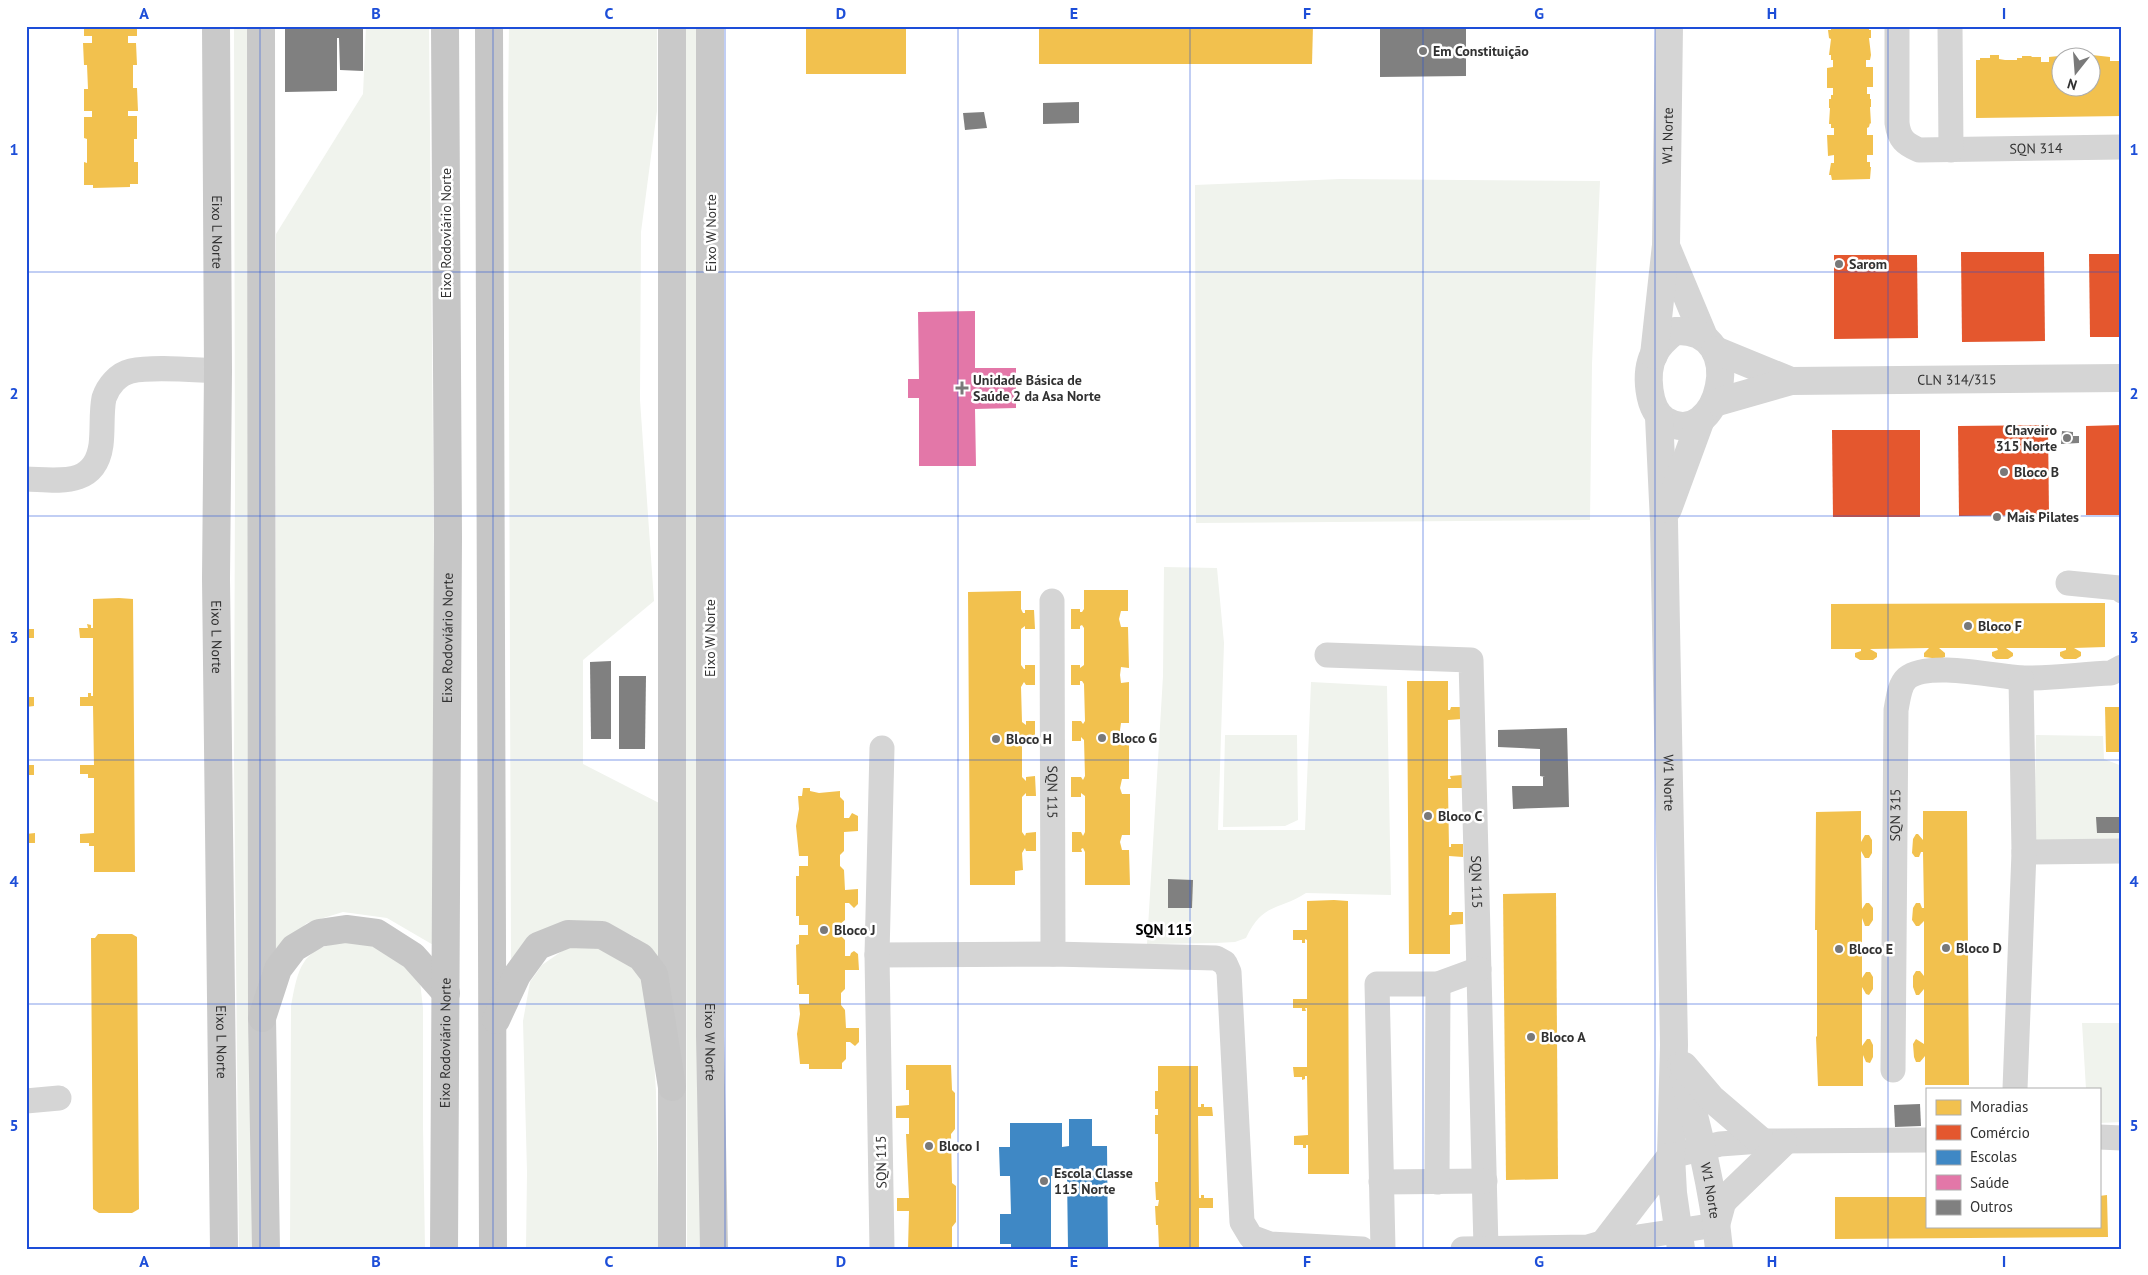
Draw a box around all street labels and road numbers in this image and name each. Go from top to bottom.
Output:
street label: W1 Norte [1658,107,1677,164]
street label: SQN 314 [2009,139,2063,158]
street label: Eixo Rodoviário Norte [437,168,455,298]
street label: Eixo W Norte [702,194,720,272]
street label: Eixo L Norte [208,195,226,269]
street label: CLN 314/315 [1917,370,1997,389]
street label: Eixo Rodoviário Norte [438,573,457,703]
street label: Eixo W Norte [701,599,719,677]
street label: Eixo L Norte [207,600,226,674]
street label: W1 Norte [1659,754,1679,811]
street label: SQN 115 [1043,765,1062,819]
street label: SQN 315 [1886,788,1904,842]
street label: SQN 115 [1467,855,1486,909]
street label: Eixo Rodoviário Norte [436,978,455,1108]
street label: Eixo W Norte [701,1003,720,1081]
street label: Eixo L Norte [212,1005,231,1079]
street label: SQN 115 [872,1135,890,1189]
street label: W1 Norte [1696,1161,1724,1220]

